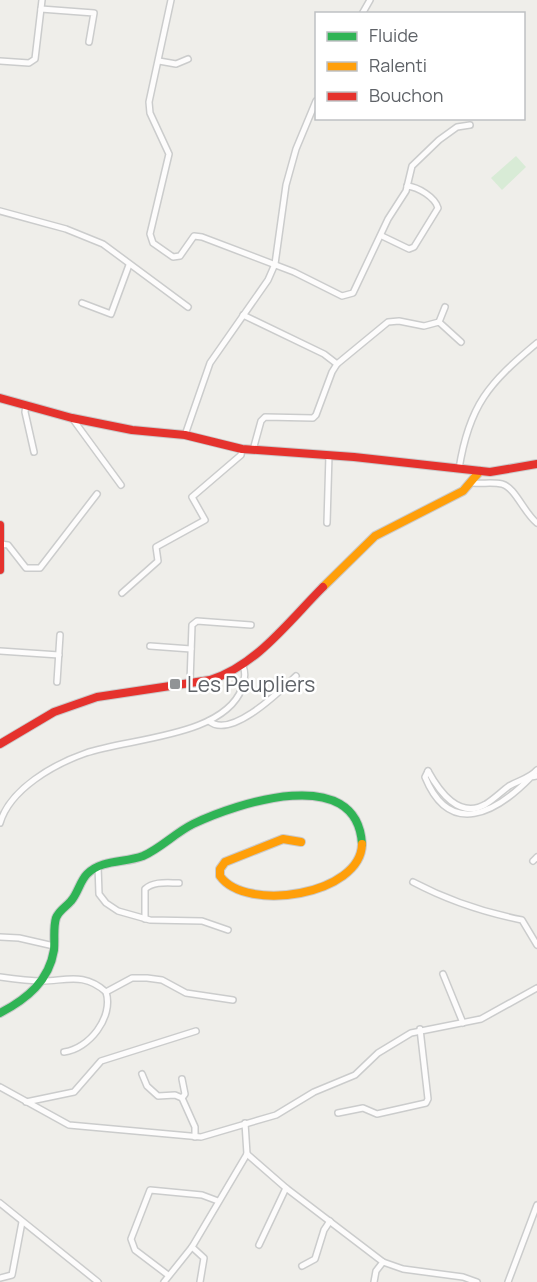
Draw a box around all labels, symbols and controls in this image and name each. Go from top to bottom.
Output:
legend [315,12,525,120]
text: Fluide [369,23,418,47]
text: Ralenti [369,53,427,77]
text: Bouchon [369,83,443,107]
place label: Les Peupliers [187,670,315,698]
marker: Les Peupliers [168,677,182,691]

